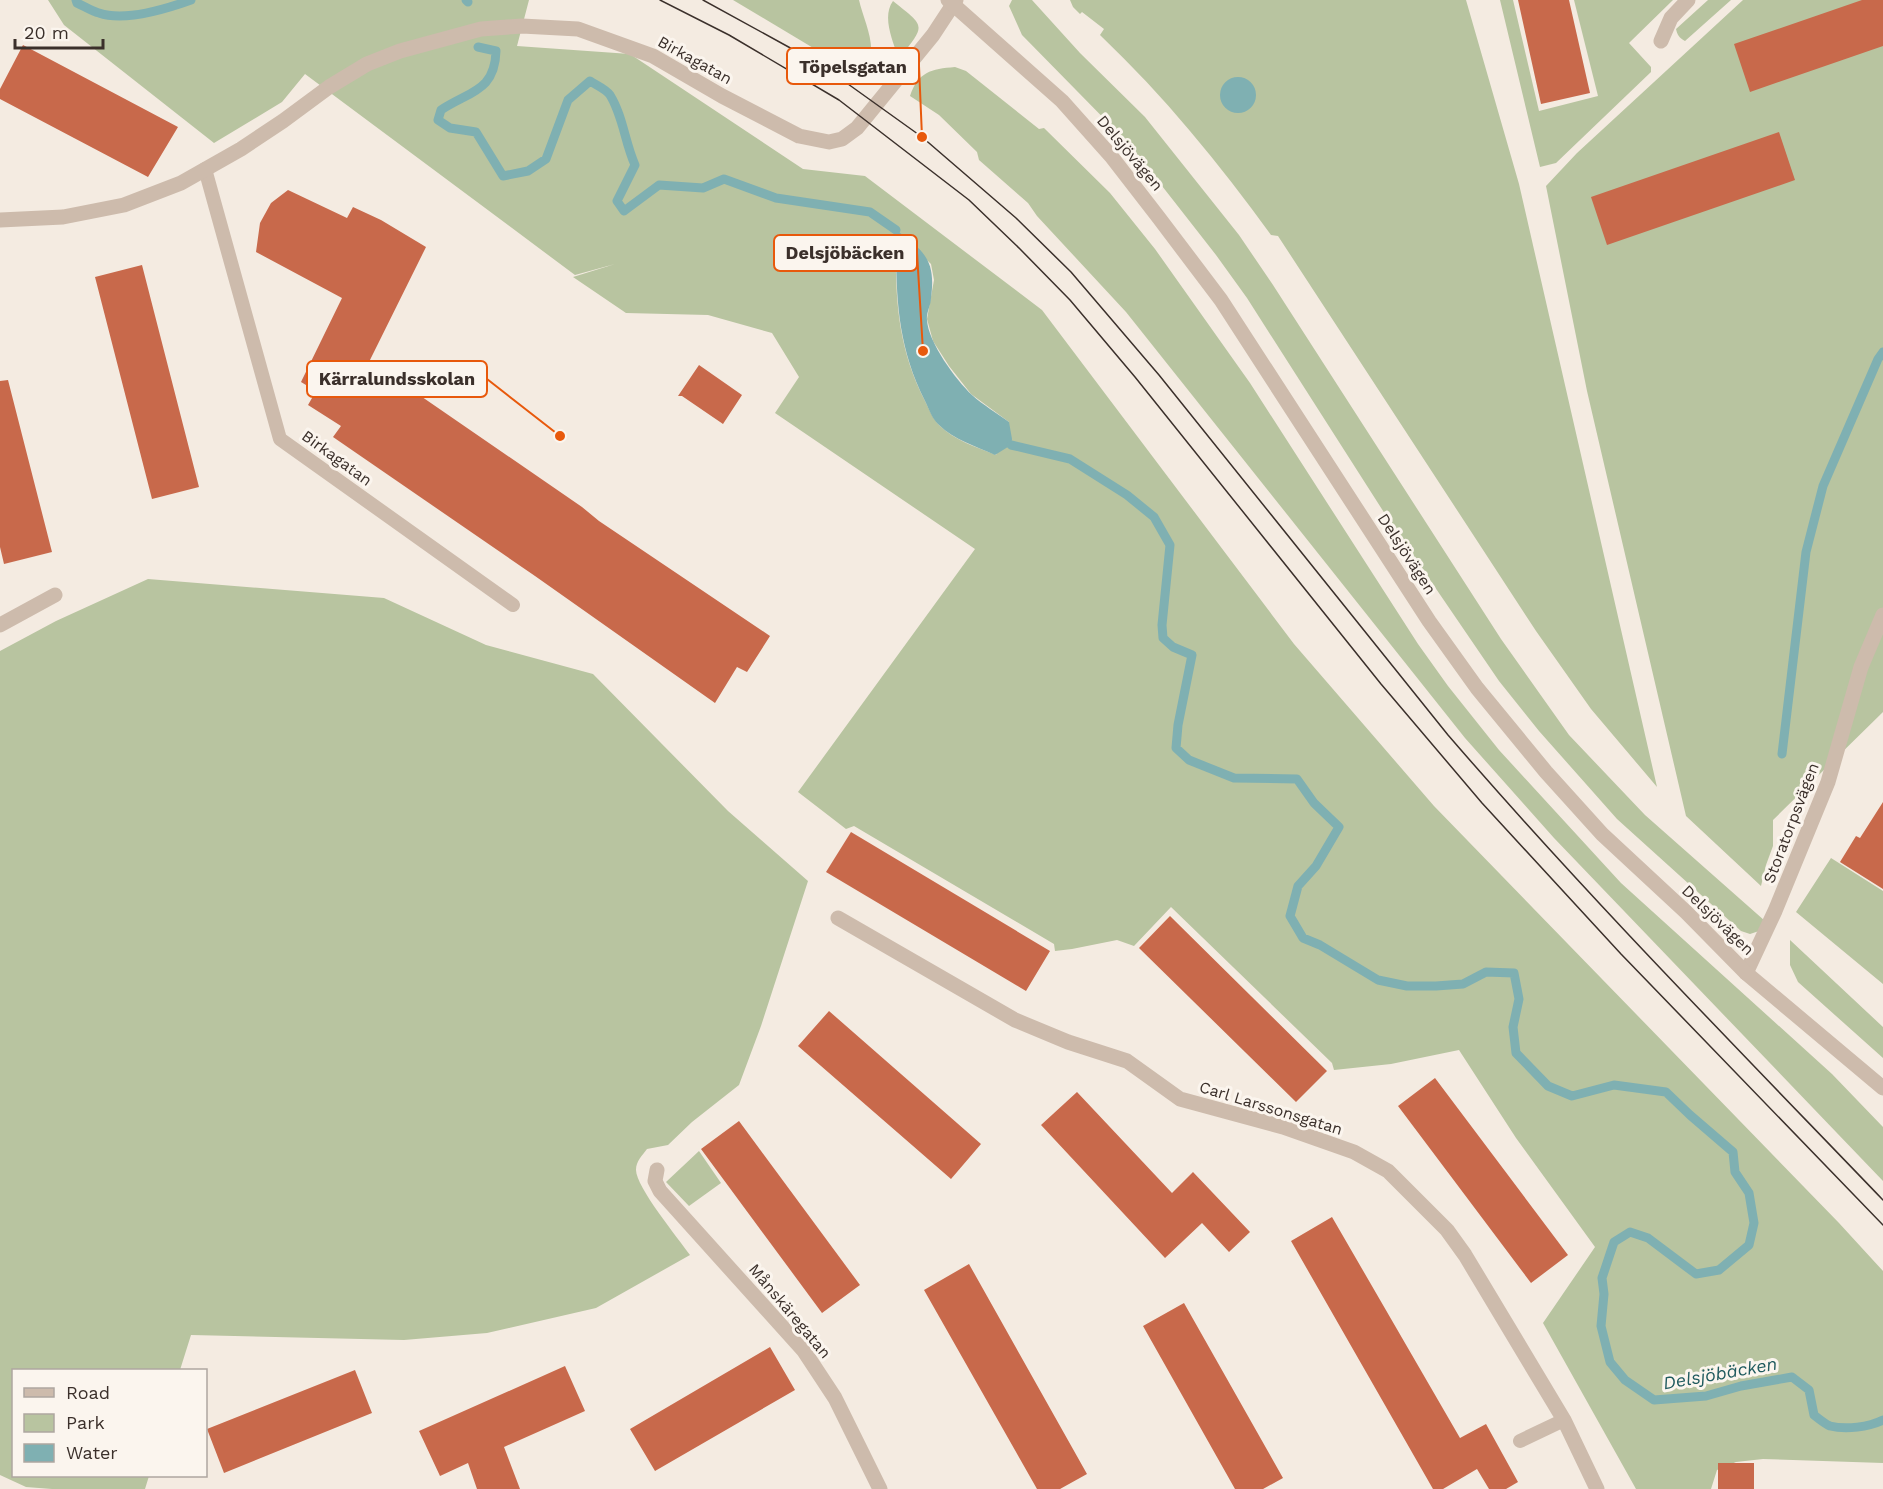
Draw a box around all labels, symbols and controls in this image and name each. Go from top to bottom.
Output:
scale bar [15,12,104,50]
text: 20 m [24,22,69,43]
street label: Birkagatan [654,32,736,88]
callout: Töpelsgatan [787,48,919,84]
text: Töpelsgatan [799,56,907,77]
street label: Delsjövägen [1093,111,1167,195]
callout: Delsjöbäcken [774,235,917,271]
text: Delsjöbäcken [786,242,904,263]
callout: Kärralundsskolan [307,361,487,397]
text: Kärralundsskolan [319,368,475,389]
street label: Birkagatan [298,426,376,490]
street label: Delsjövägen [1374,510,1440,598]
street label: Storatorpsvägen [1759,760,1823,886]
street label: Delsjövägen [1678,881,1758,959]
street label: Carl Larssonsgatan [1197,1077,1345,1139]
street label: Månskäregatan [745,1260,835,1362]
water label: Delsjöbäcken [1661,1353,1779,1393]
legend [12,1369,207,1477]
text: Road [66,1382,110,1403]
text: Park [66,1412,105,1433]
text: Water [66,1442,118,1463]

